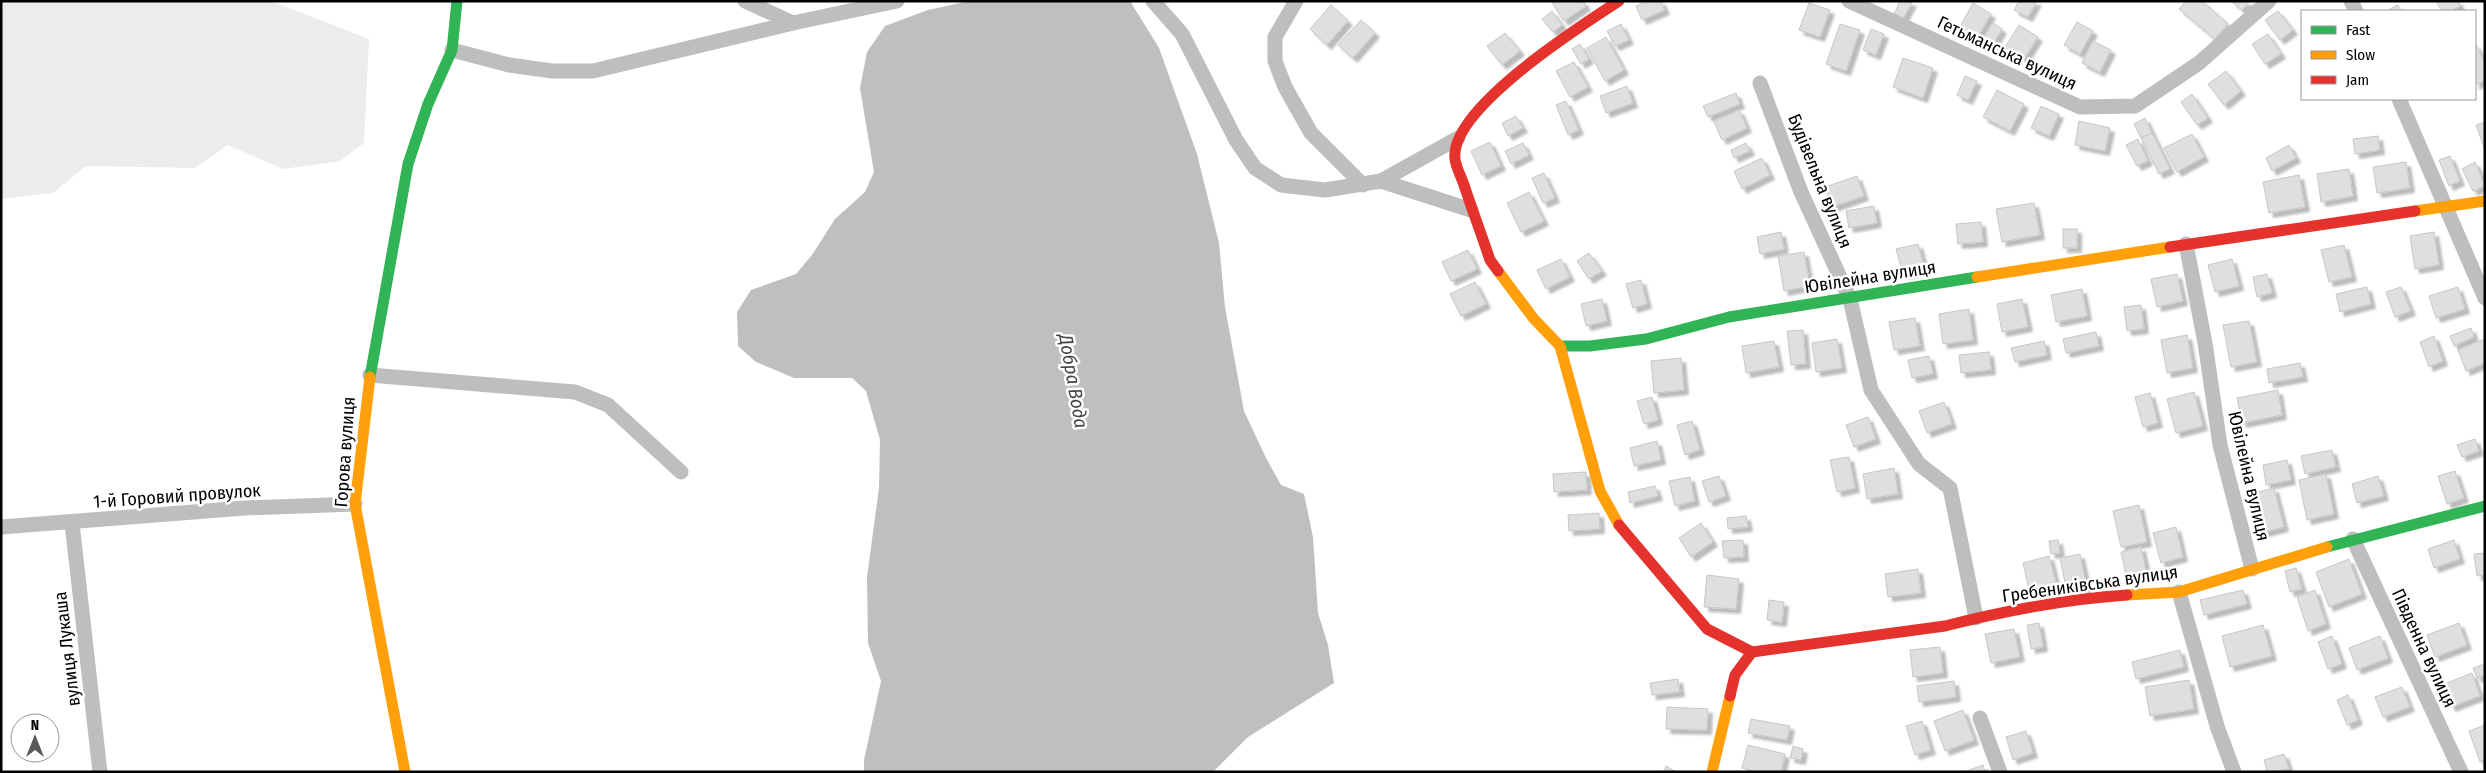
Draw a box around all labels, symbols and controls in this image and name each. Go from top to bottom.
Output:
legend [2301,10,2476,100]
street label: Гетьманська вулиця [1934,11,2080,95]
text: Fast [2346,21,2370,39]
text: Slow [2346,46,2375,64]
text: Jam [2346,71,2369,89]
street label: Будівельна вулиця [1783,111,1857,251]
street label: Ювілейна вулиця [1803,256,1937,298]
water label: Добра Вода [1054,330,1093,430]
street label: Горова вулиця [330,396,360,508]
street label: Ювілейна вулиця [2223,409,2275,543]
street label: 1-й Горовий провулок [93,479,262,513]
street label: Гребениківська вулиця [2001,561,2179,607]
street label: Південна вулиця [2387,585,2461,711]
street label: вулиця Лукаша [49,590,85,708]
north arrow [10,713,60,763]
text: N [31,717,39,734]

